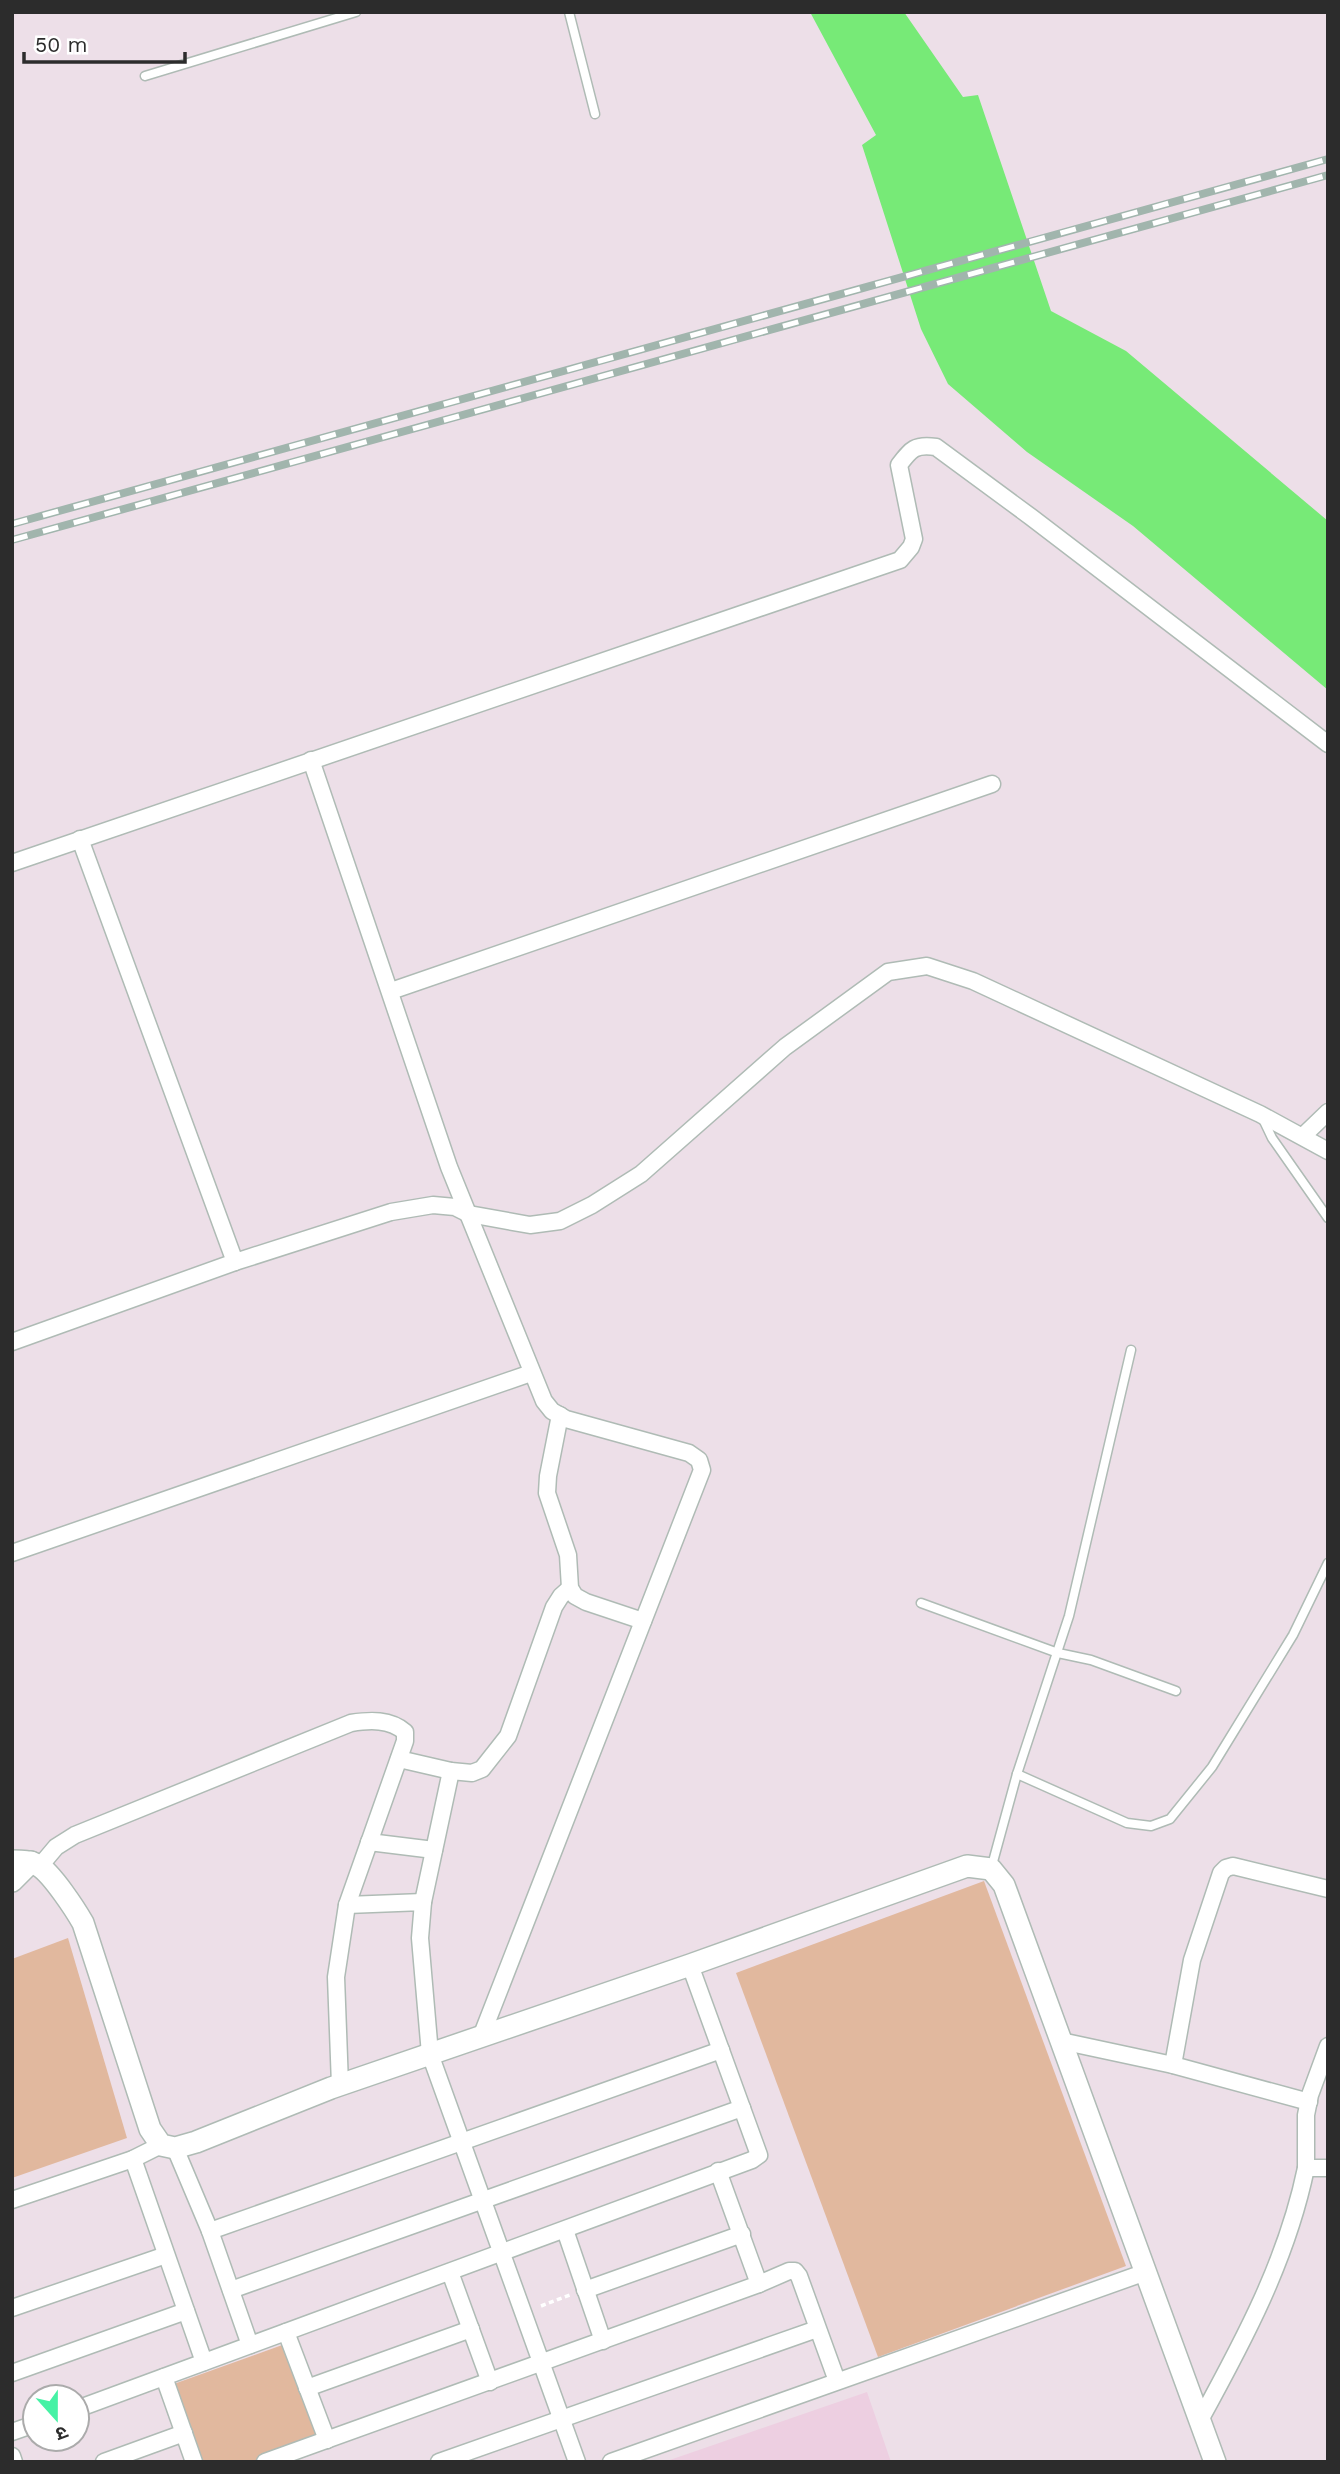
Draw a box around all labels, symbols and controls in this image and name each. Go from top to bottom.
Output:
scale bar [24,21,186,65]
text: 50 m [35,32,87,57]
north arrow [21,2383,91,2453]
text: उ [52,2421,71,2446]

